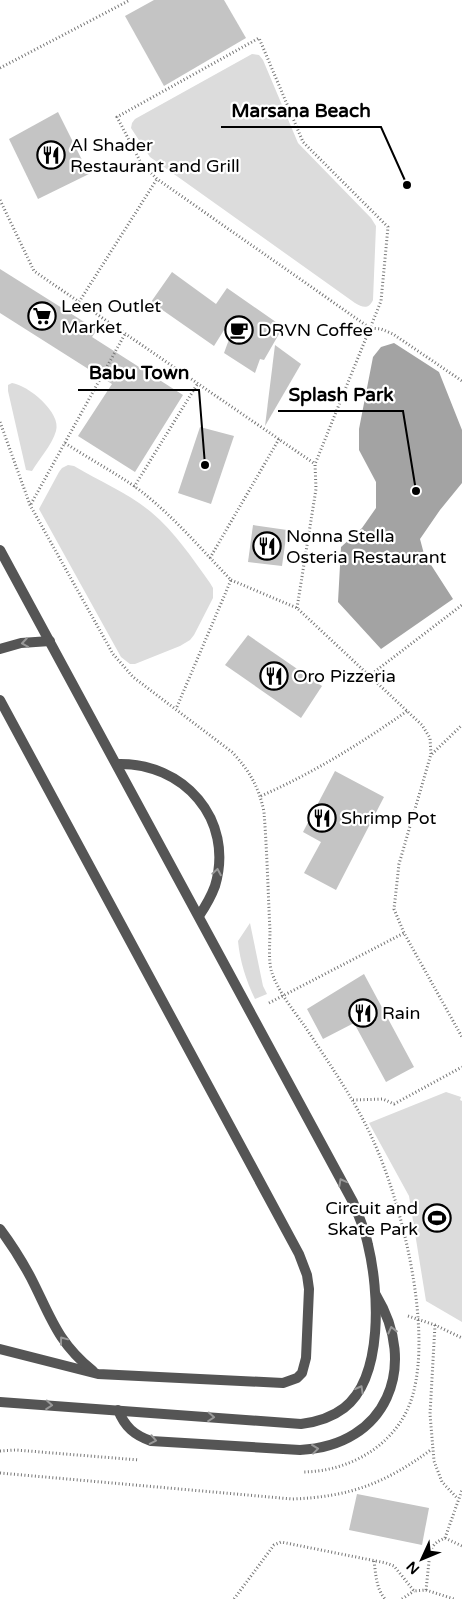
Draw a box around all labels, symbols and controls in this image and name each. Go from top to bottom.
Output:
callout: Marsana Beach [221,93,381,127]
text: Marsana Beach [231,100,371,122]
place label: Al Shader Restaurant and Grill [70,134,240,177]
restaurant icon: Al Shader Restaurant and Grill [36,140,66,170]
place label: Leen Outlet Market [61,295,161,338]
supermarket icon: Leen Outlet Market [27,301,57,331]
cafe icon: DRVN Coffee [224,315,254,345]
place label: DRVN Coffee [258,319,373,341]
callout: Babu Town [78,356,199,390]
text: Babu Town [89,362,189,384]
callout: Splash Park [278,377,403,411]
text: Splash Park [288,384,394,407]
place label: Nonna Stella Osteria Restaurant [286,525,446,568]
restaurant icon: Nonna Stella Osteria Restaurant [252,531,282,561]
one-way arrow [20,637,28,648]
restaurant icon: Oro Pizzeria [259,661,289,691]
place label: Oro Pizzeria [293,665,396,687]
restaurant icon: Shrimp Pot [307,803,337,833]
place label: Shrimp Pot [341,807,437,829]
one-way arrow [212,868,222,877]
restaurant icon: Rain [348,998,378,1028]
place label: Rain [382,1002,420,1024]
one-way arrow [338,1179,348,1188]
place label: Circuit and Skate Park [325,1197,418,1240]
sports icon: Circuit and Skate Park [422,1203,452,1233]
one-way arrow [387,1325,398,1334]
one-way arrow [60,1336,69,1346]
one-way arrow [354,1385,364,1394]
one-way arrow [45,1400,53,1411]
one-way arrow [207,1412,215,1423]
one-way arrow [148,1434,157,1445]
one-way arrow [311,1444,319,1455]
north arrow [397,1534,447,1584]
text: N [403,1558,423,1578]

